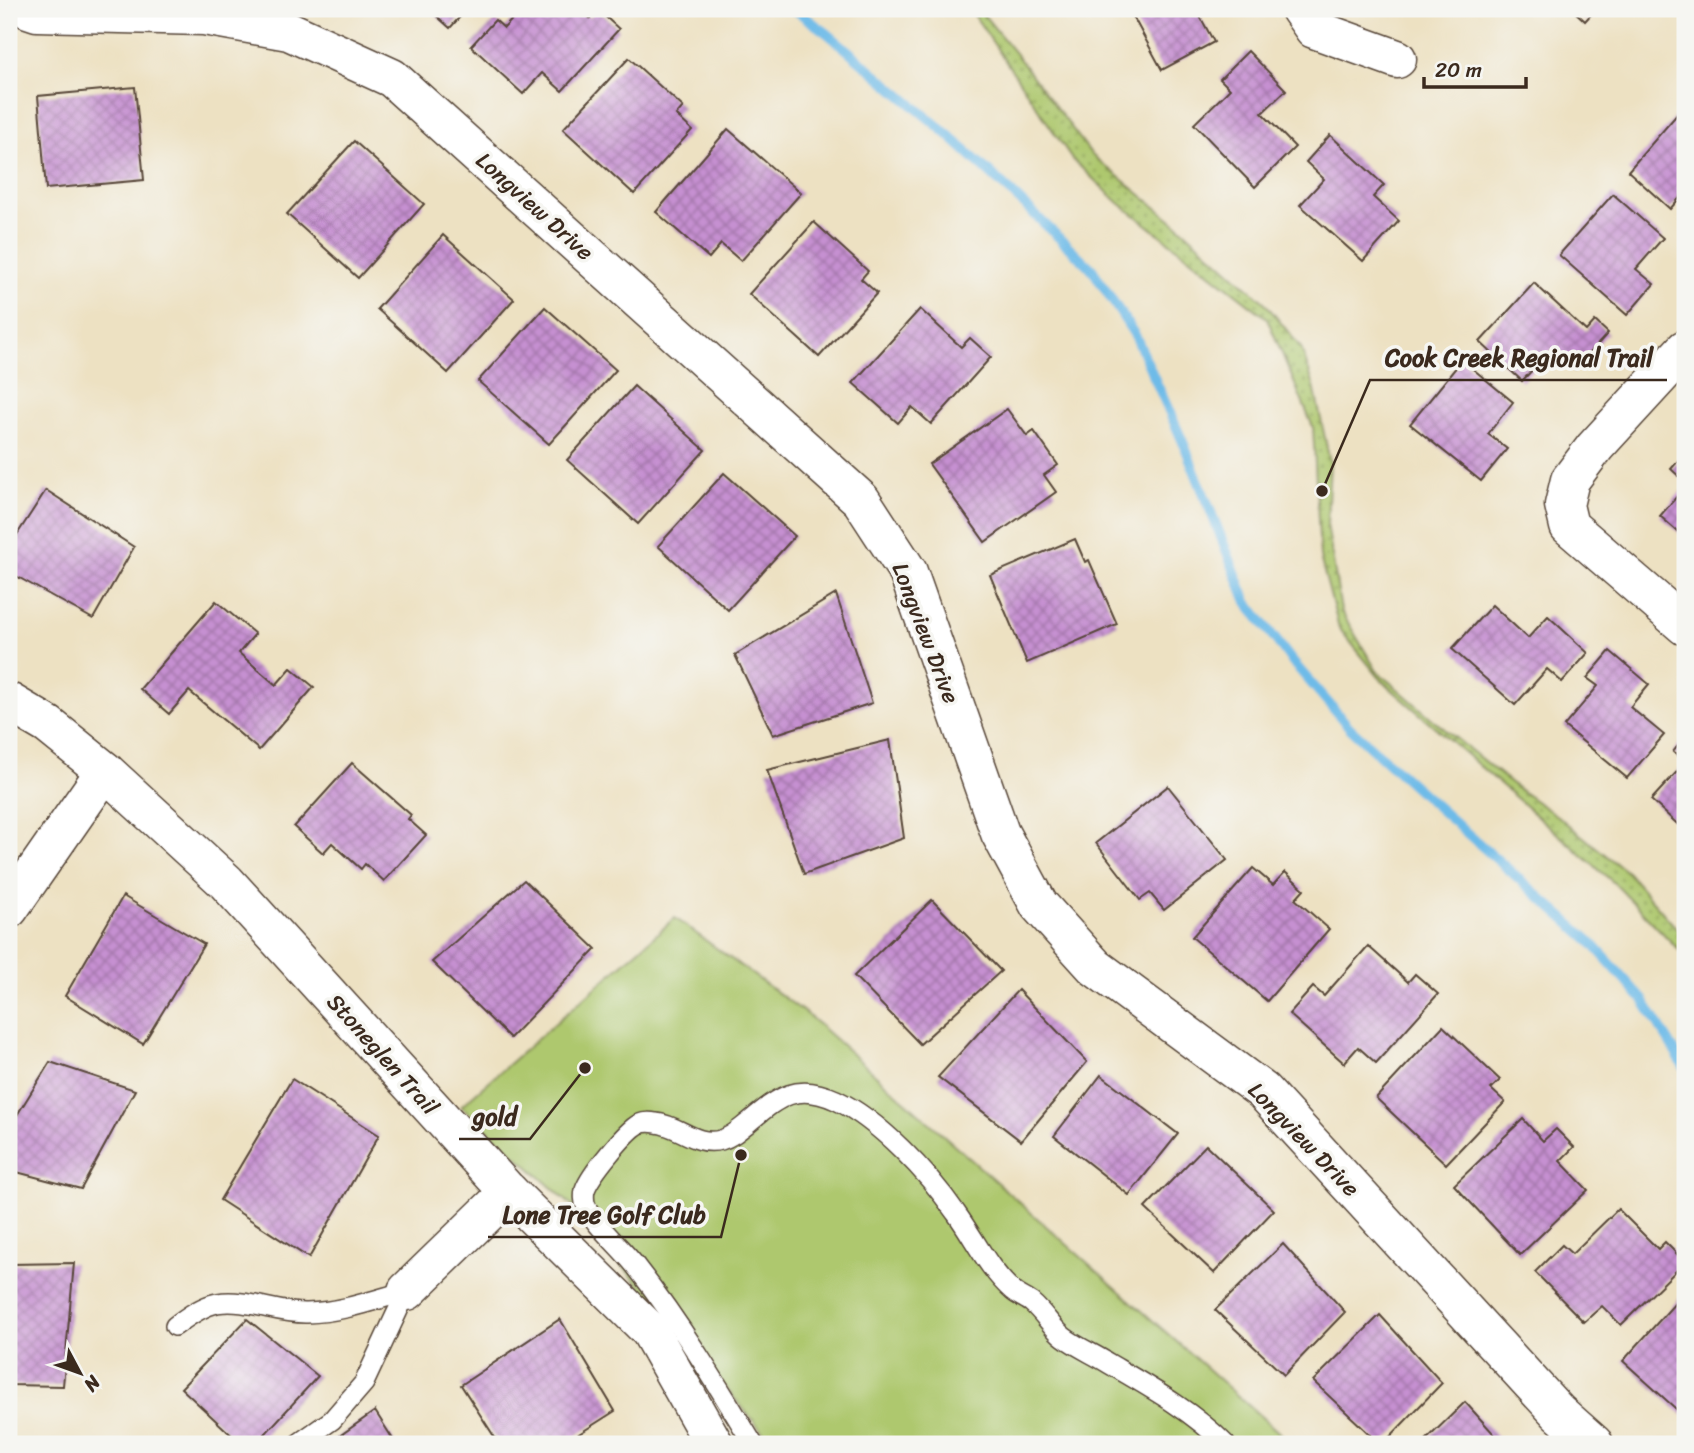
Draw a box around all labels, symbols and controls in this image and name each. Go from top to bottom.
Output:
scale bar [1424,46,1526,90]
text: 20 m [1435,51,1482,89]
street label: Longview Drive [466,141,604,271]
callout: Cook Creek Regional Trail [1370,335,1667,380]
text: Cook Creek Regional Trail [1384,337,1654,379]
street label: Longview Drive [880,557,971,710]
street label: Stoneglen Trail [316,984,449,1125]
street label: Longview Drive [1237,1072,1370,1207]
callout: gold [459,1094,530,1139]
text: gold [471,1096,519,1138]
callout: Lone Tree Golf Club [488,1192,721,1237]
text: Lone Tree Golf Club [502,1194,706,1236]
north arrow [46,1338,116,1408]
text: N [75,1367,110,1400]

